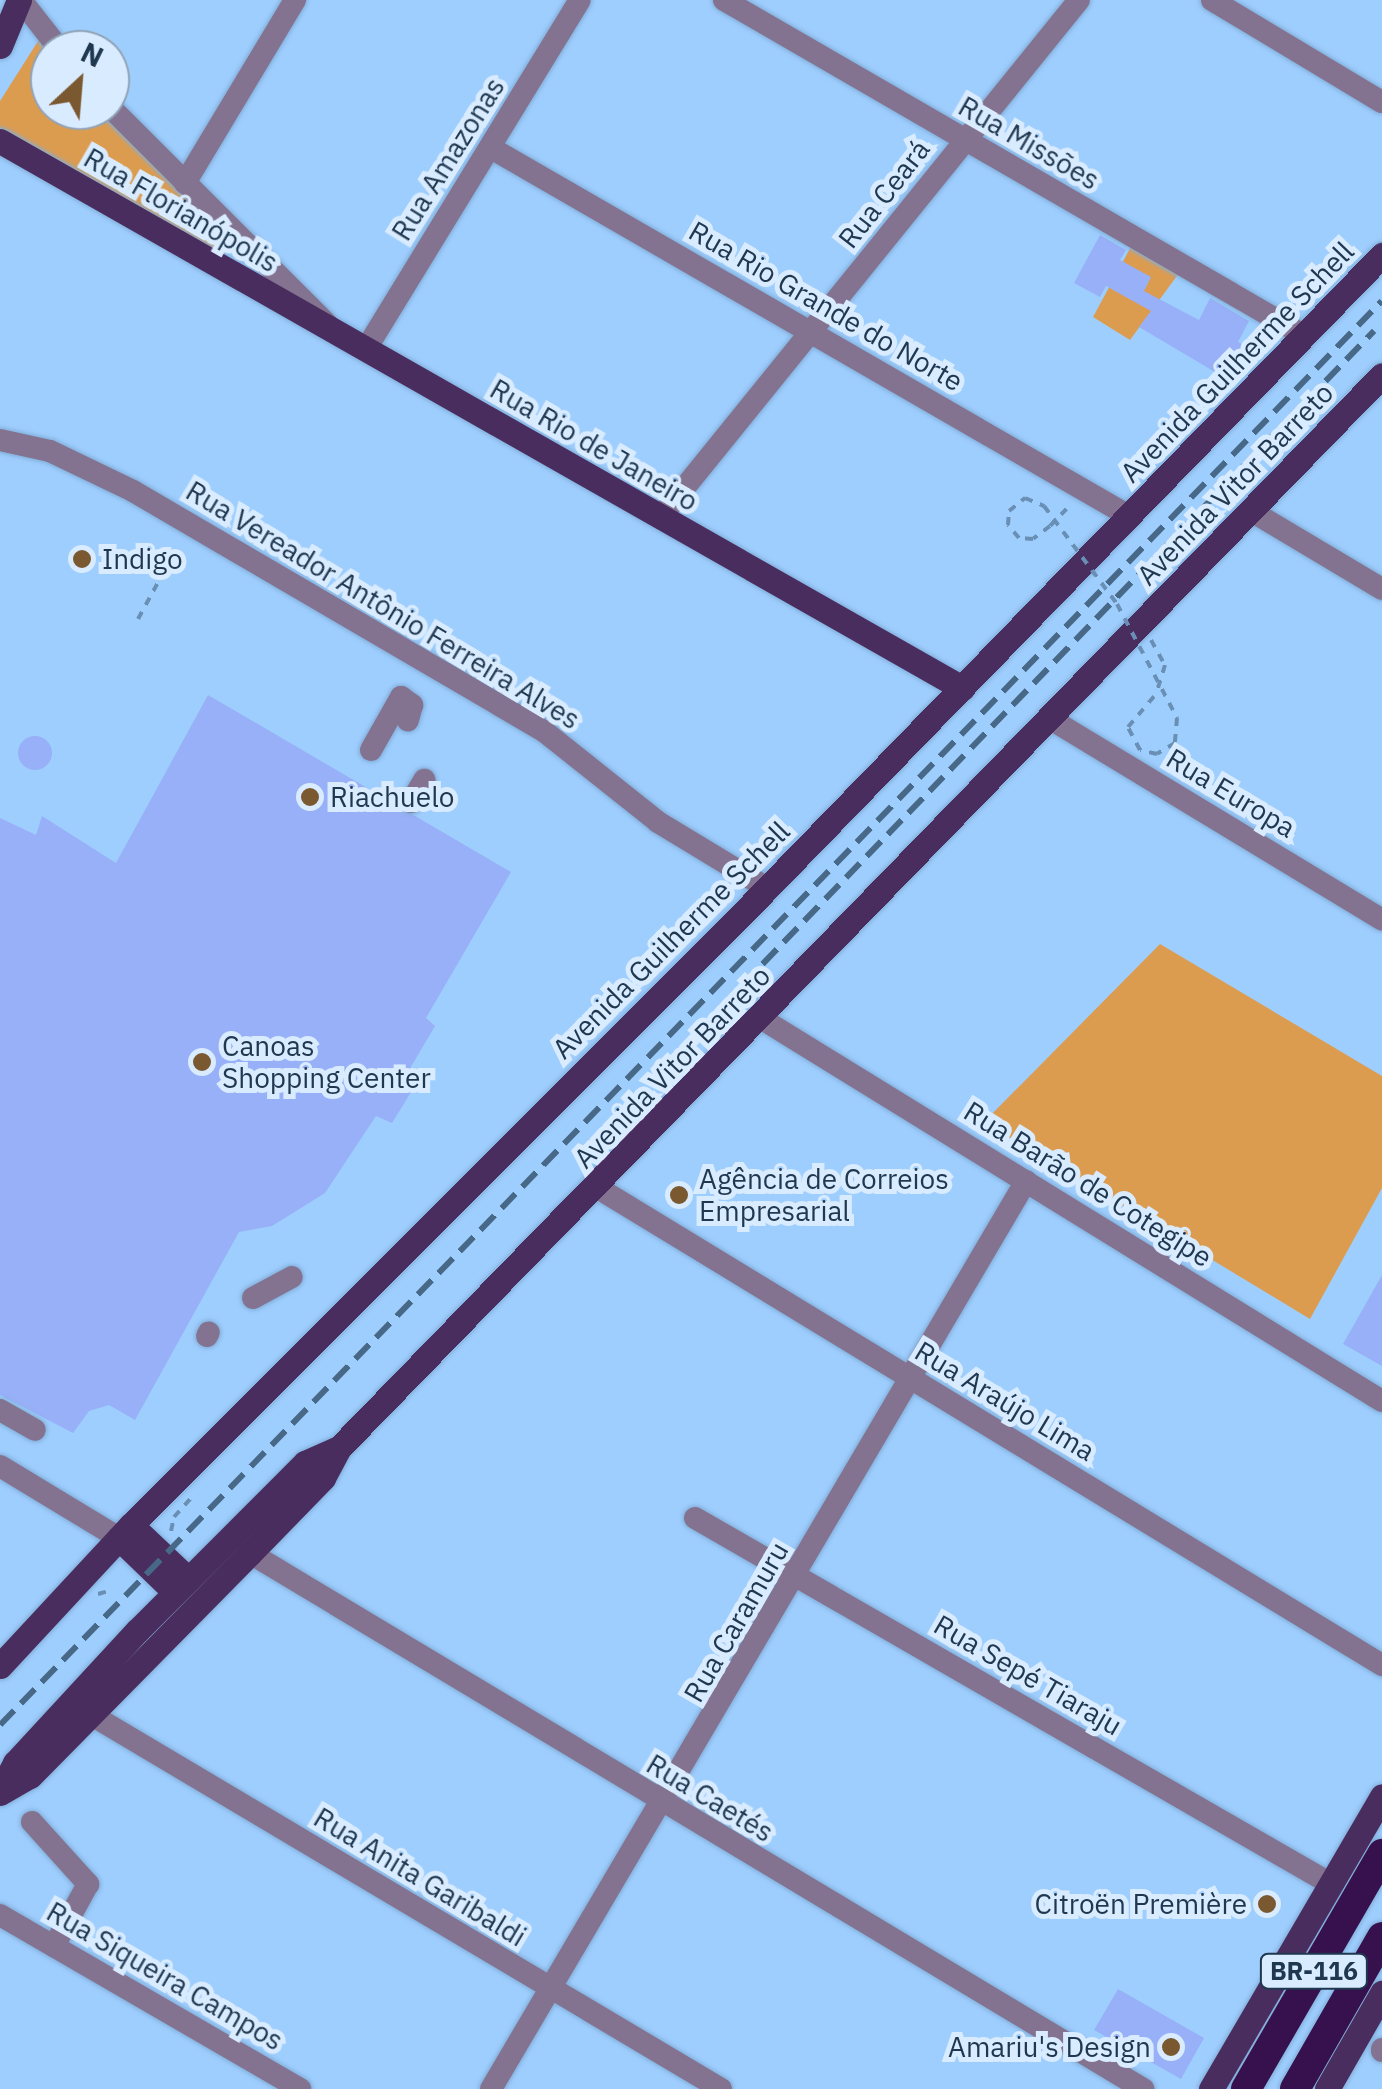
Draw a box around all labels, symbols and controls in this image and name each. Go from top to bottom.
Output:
north arrow [30,30,130,130]
text: N [75,33,110,75]
street label: Rua Amazonas [385,71,511,247]
street label: Rua Missões [953,89,1105,197]
street label: Rua Ceará [831,133,937,255]
street label: Rua Florianópolis [78,141,284,279]
street label: Rua Rio Grande do Norte [683,214,969,398]
street label: Avenida Guilherme Schell [1113,235,1361,489]
street label: Rua Rio de Janeiro [484,372,704,518]
street label: Avenida Vitor Barreto [1130,376,1340,592]
street label: Rua Vereador Antônio Ferreira Alves [180,474,586,736]
place label: Indigo [102,542,183,576]
marker: Indigo [71,548,93,570]
street label: Rua Europa [1160,741,1302,845]
place label: Riachuelo [330,780,454,814]
marker: Riachuelo [299,786,321,808]
street label: Avenida Guilherme Schell [545,814,797,1066]
street label: Avenida Vitor Barreto [567,959,777,1175]
place label: Canoas Shopping Center [222,1029,431,1095]
marker: Canoas Shopping Center [191,1051,213,1073]
street label: Rua Barão de Cotegipe [958,1094,1218,1274]
place label: Agência de Correios Empresarial [699,1162,949,1228]
marker: Agência de Correios Empresarial [668,1184,690,1206]
street label: Rua Araújo Lima [909,1334,1101,1468]
street label: Rua Caramuru [677,1536,795,1708]
street label: Rua Sepé Tiaraju [928,1608,1128,1742]
street label: Rua Caetés [641,1747,779,1849]
street label: Rua Anita Garibaldi [308,1800,532,1954]
place label: Citroën Première [1035,1887,1247,1921]
marker: Citroën Première [1256,1893,1278,1915]
street label: Rua Siqueira Campos [41,1895,289,2057]
road number: BR-116 [1259,1951,1369,1991]
place label: Amariu's Design [948,2030,1151,2064]
marker: Amariu's Design [1160,2036,1182,2058]

